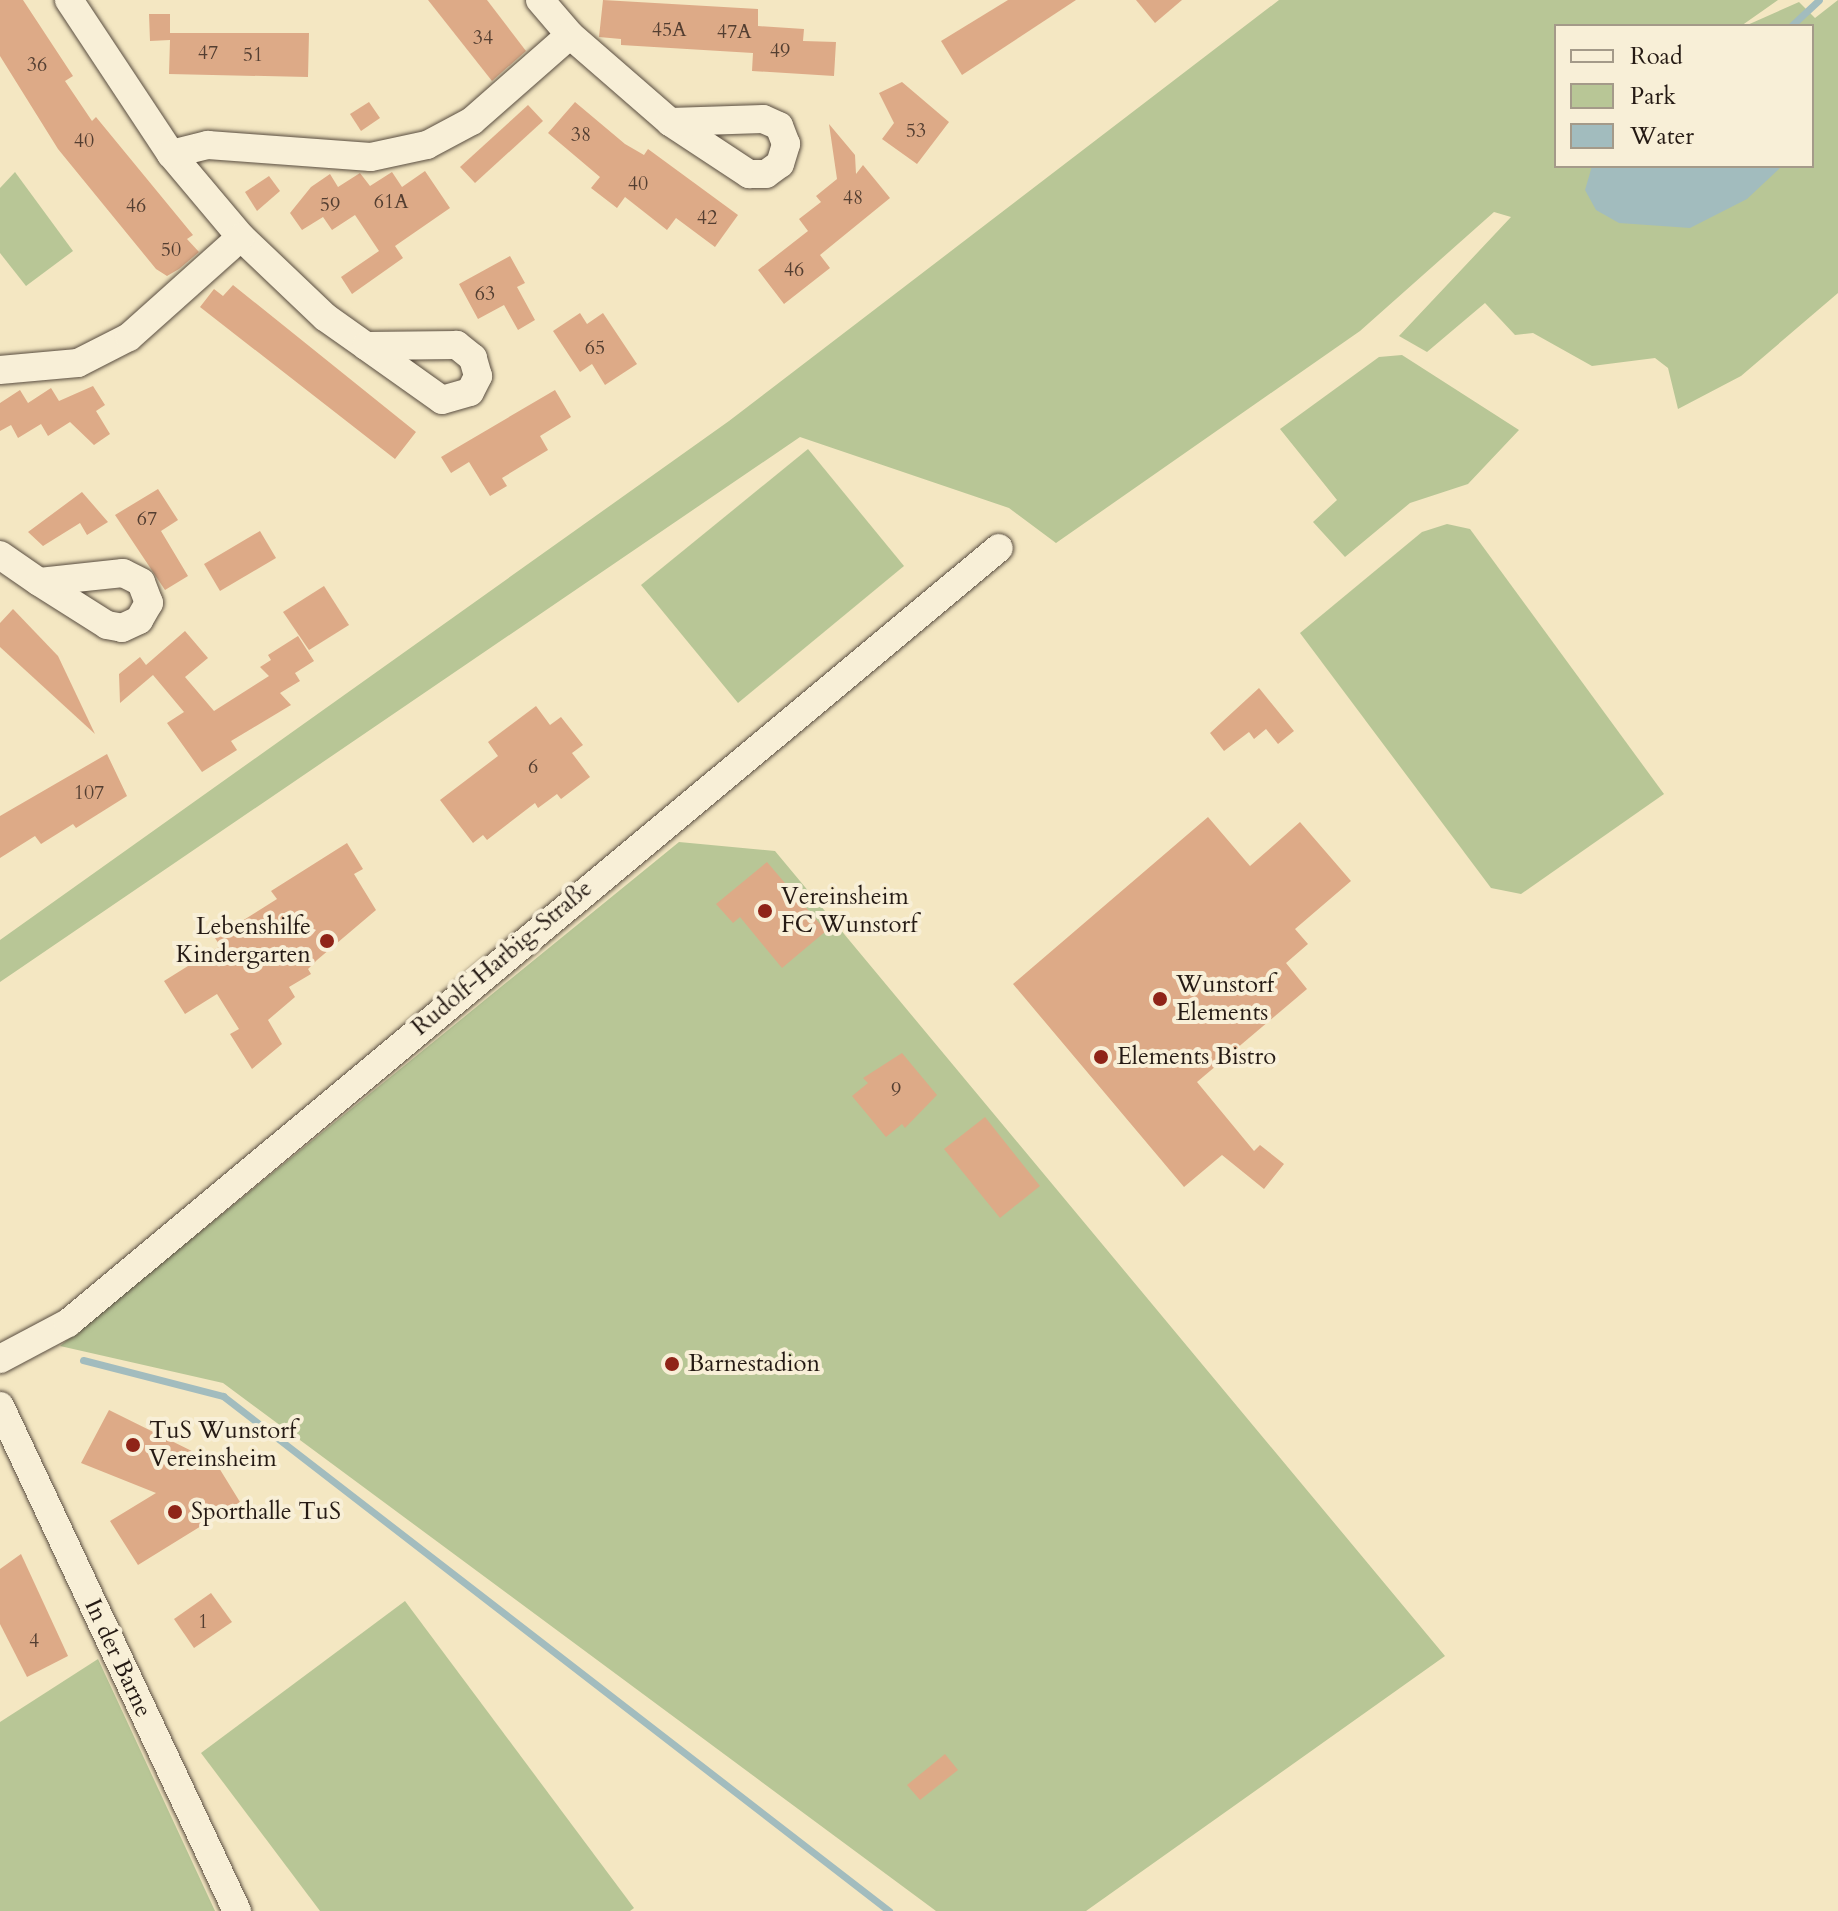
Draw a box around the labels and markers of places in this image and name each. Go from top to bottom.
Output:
place label: Vereinsheim FC Wunstorf [781,883,917,939]
marker: Vereinsheim FC Wunstorf [756,902,774,920]
place label: Lebenshilfe Kindergarten [176,913,311,969]
marker: Lebenshilfe Kindergarten [318,932,336,950]
place label: Wunstorf Elements [1176,971,1274,1027]
marker: Wunstorf Elements [1151,990,1169,1008]
place label: Elements Bistro [1117,1043,1276,1071]
marker: Elements Bistro [1092,1048,1110,1066]
place label: Barnestadion [688,1350,820,1378]
marker: Barnestadion [663,1355,681,1373]
place label: TuS Wunstorf Vereinsheim [149,1417,296,1473]
marker: TuS Wunstorf Vereinsheim [124,1436,142,1454]
place label: Sporthalle TuS [191,1498,341,1526]
marker: Sporthalle TuS [166,1503,184,1521]

